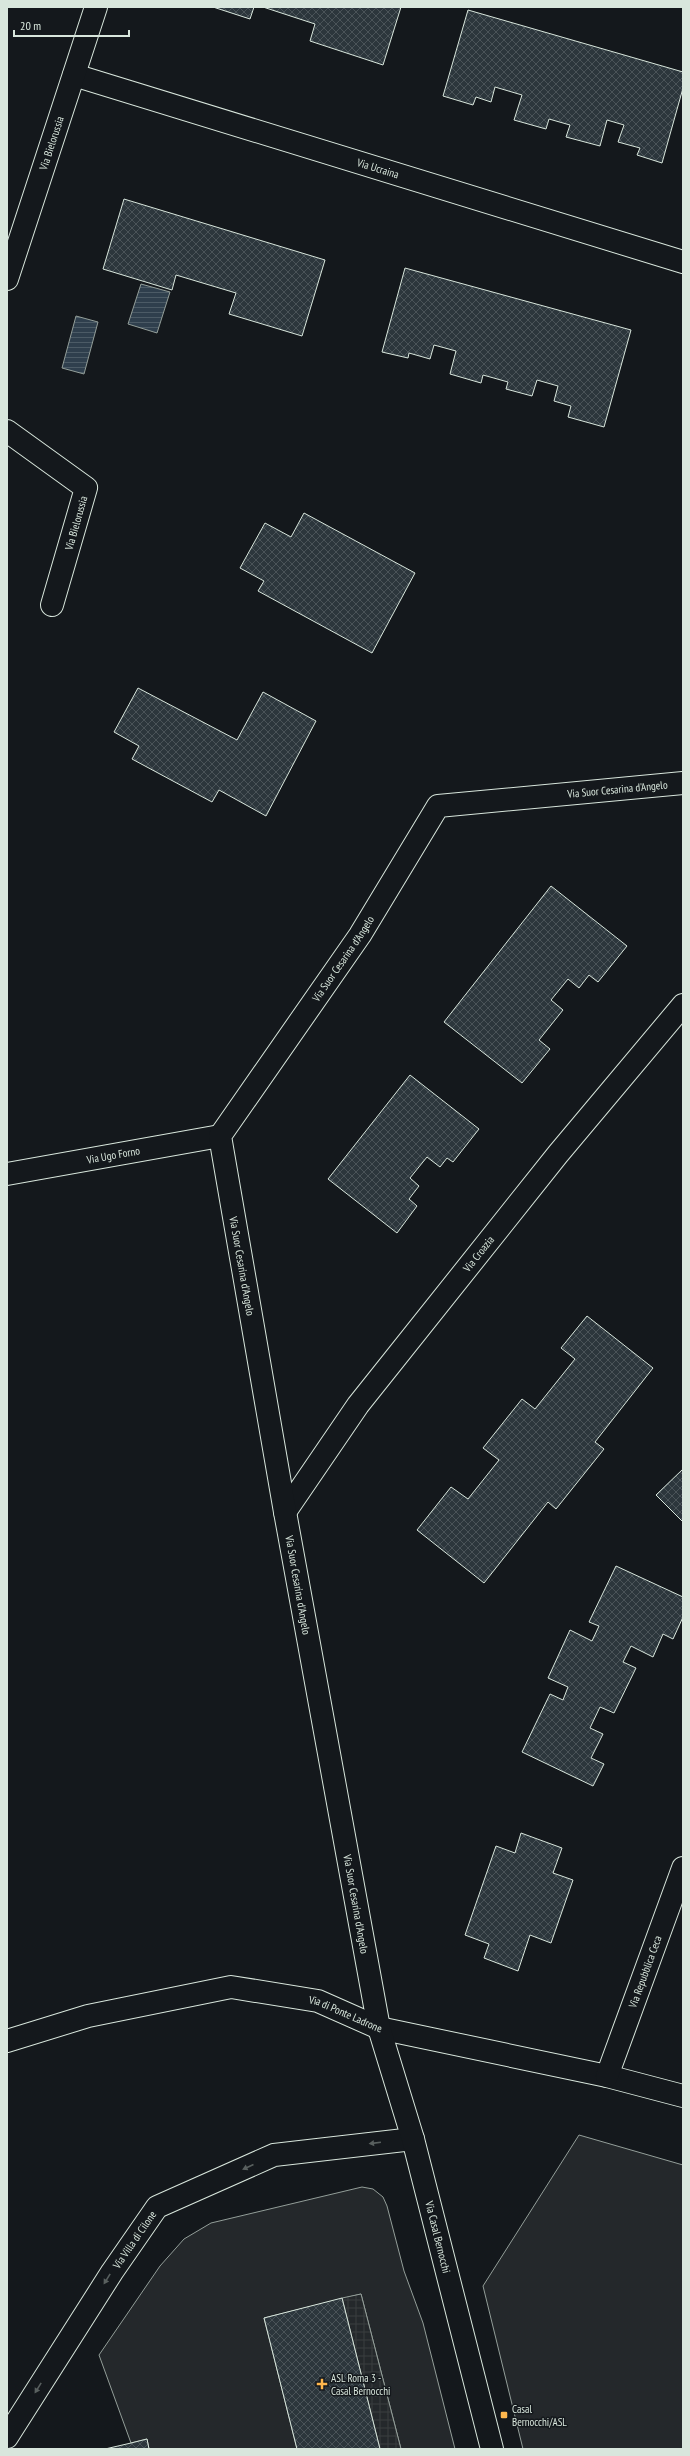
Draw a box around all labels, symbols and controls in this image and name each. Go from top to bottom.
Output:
scale bar [14,12,129,38]
text: 20 m [20,18,41,33]
street label: Via Bielorussia [36,114,67,173]
street label: Via Ucraina [354,155,401,181]
street label: Via Bielorussia [61,494,90,553]
street label: Via Suor Cesarina d'Angelo [566,777,668,801]
street label: Via Suor Cesarina d'Angelo [308,913,377,1005]
street label: Via Ugo Forno [85,1143,141,1167]
street label: Via Suor Cesarina d'Angelo [226,1214,258,1317]
street label: Via Croazia [459,1233,497,1275]
street label: Via Suor Cesarina d'Angelo [282,1533,314,1636]
street label: Via Suor Cesarina d'Angelo [340,1852,372,1955]
street label: Via Repubblica Ceca [625,1934,665,2011]
street label: Via di Ponte Ladrone [307,1992,384,2036]
one-way arrow [368,2140,381,2147]
one-way arrow [242,2164,253,2170]
street label: Via Casal Bernocchi [422,2199,454,2274]
street label: Via Villa di Cilone [109,2208,160,2272]
one-way arrow [104,2273,111,2285]
place label: ASL Roma 3 - Casal Bernocchi [331,2371,391,2398]
marker: ASL Roma 3 - Casal Bernocchi [316,2378,328,2390]
one-way arrow [34,2382,41,2394]
place label: Casal Bernocchi/ASL [512,2402,567,2429]
marker: Casal Bernocchi/ASL [499,2410,509,2420]

